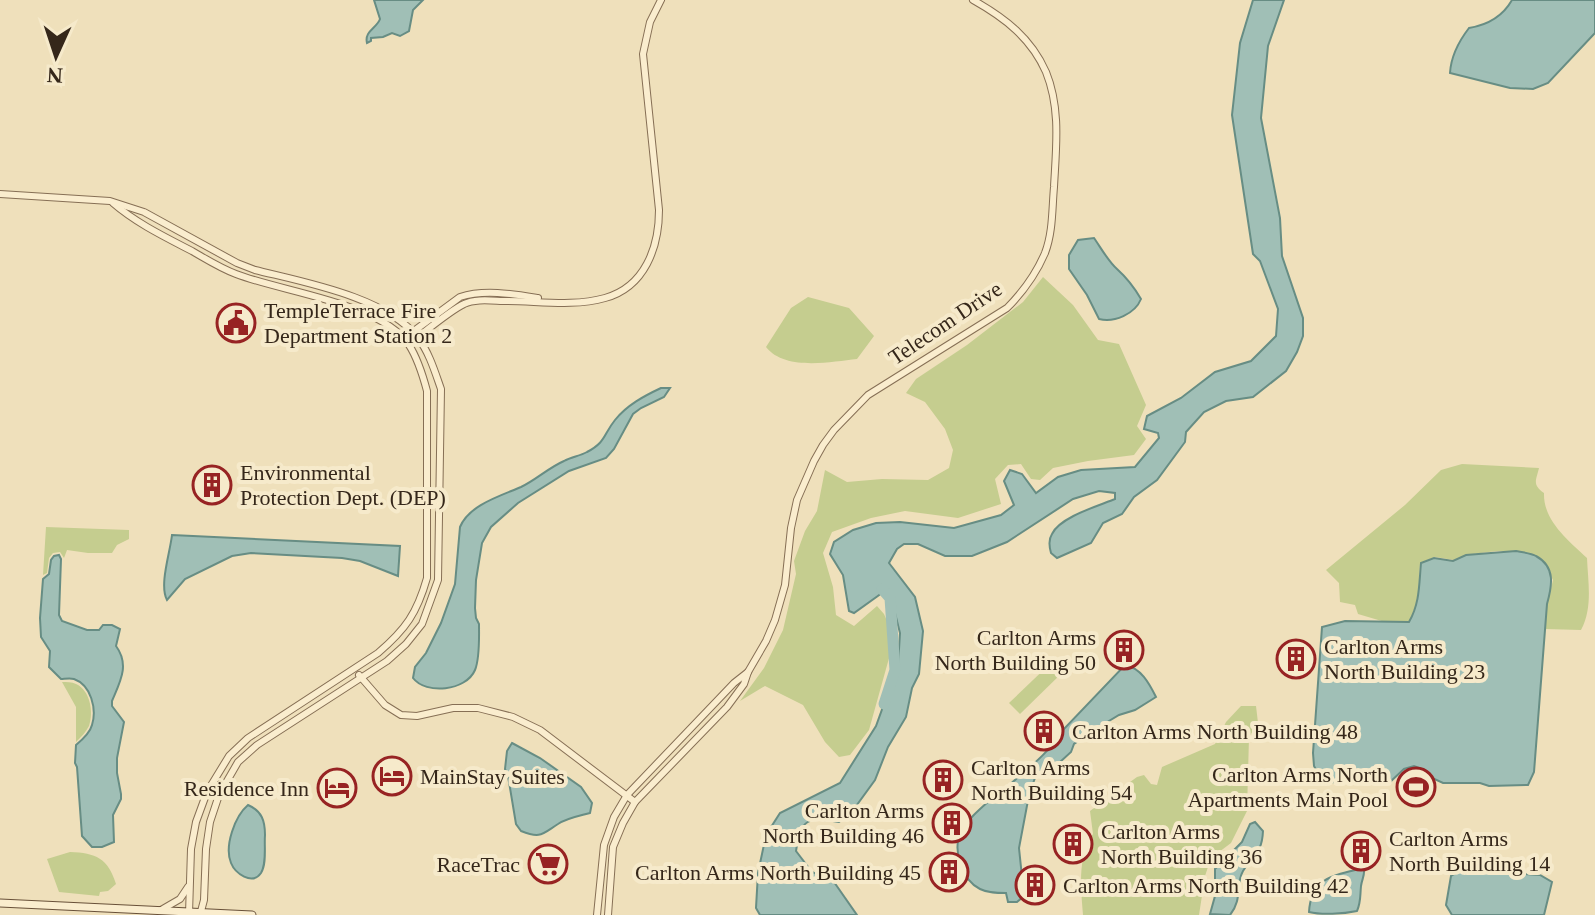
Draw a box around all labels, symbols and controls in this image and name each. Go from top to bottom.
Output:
north arrow [16,16,96,96]
text: N [46,63,64,88]
street label: Telecom Drive [884,276,1006,370]
place label: TempleTerrace Fire Department Station 2 [264,298,452,348]
public building icon: TempleTerrace Fire Department Station 2 [215,302,257,344]
place label: Environmental Protection Dept. (DEP) [240,460,446,510]
building icon: Environmental Protection Dept. (DEP) [191,464,233,506]
place label: Carlton Arms North Building 50 [935,625,1096,675]
building icon: Carlton Arms North Building 50 [1103,629,1145,671]
place label: Carlton Arms North Building 23 [1324,634,1485,684]
building icon: Carlton Arms North Building 23 [1275,638,1317,680]
building icon: Carlton Arms North Building 48 [1023,710,1065,752]
place label: Carlton Arms North Building 48 [1072,719,1358,744]
hotel icon: MainStay Suites [371,755,413,797]
place label: Carlton Arms North Building 54 [971,755,1132,805]
building icon: Carlton Arms North Building 54 [922,759,964,801]
place label: Carlton Arms North Apartments Main Pool [1188,762,1388,812]
place label: MainStay Suites [420,764,565,789]
sports icon: Carlton Arms North Apartments Main Pool [1395,766,1437,808]
hotel icon: Residence Inn [316,767,358,809]
place label: Residence Inn [184,776,309,801]
place label: Carlton Arms North Building 46 [763,798,924,848]
building icon: Carlton Arms North Building 46 [931,802,973,844]
place label: Carlton Arms North Building 36 [1101,819,1262,869]
building icon: Carlton Arms North Building 36 [1052,823,1094,865]
place label: Carlton Arms North Building 14 [1389,826,1550,876]
building icon: Carlton Arms North Building 14 [1340,830,1382,872]
supermarket icon: RaceTrac [527,843,569,885]
building icon: Carlton Arms North Building 45 [928,851,970,893]
place label: RaceTrac [437,852,520,877]
place label: Carlton Arms North Building 45 [635,860,921,885]
building icon: Carlton Arms North Building 42 [1014,864,1056,906]
place label: Carlton Arms North Building 42 [1063,873,1349,898]

